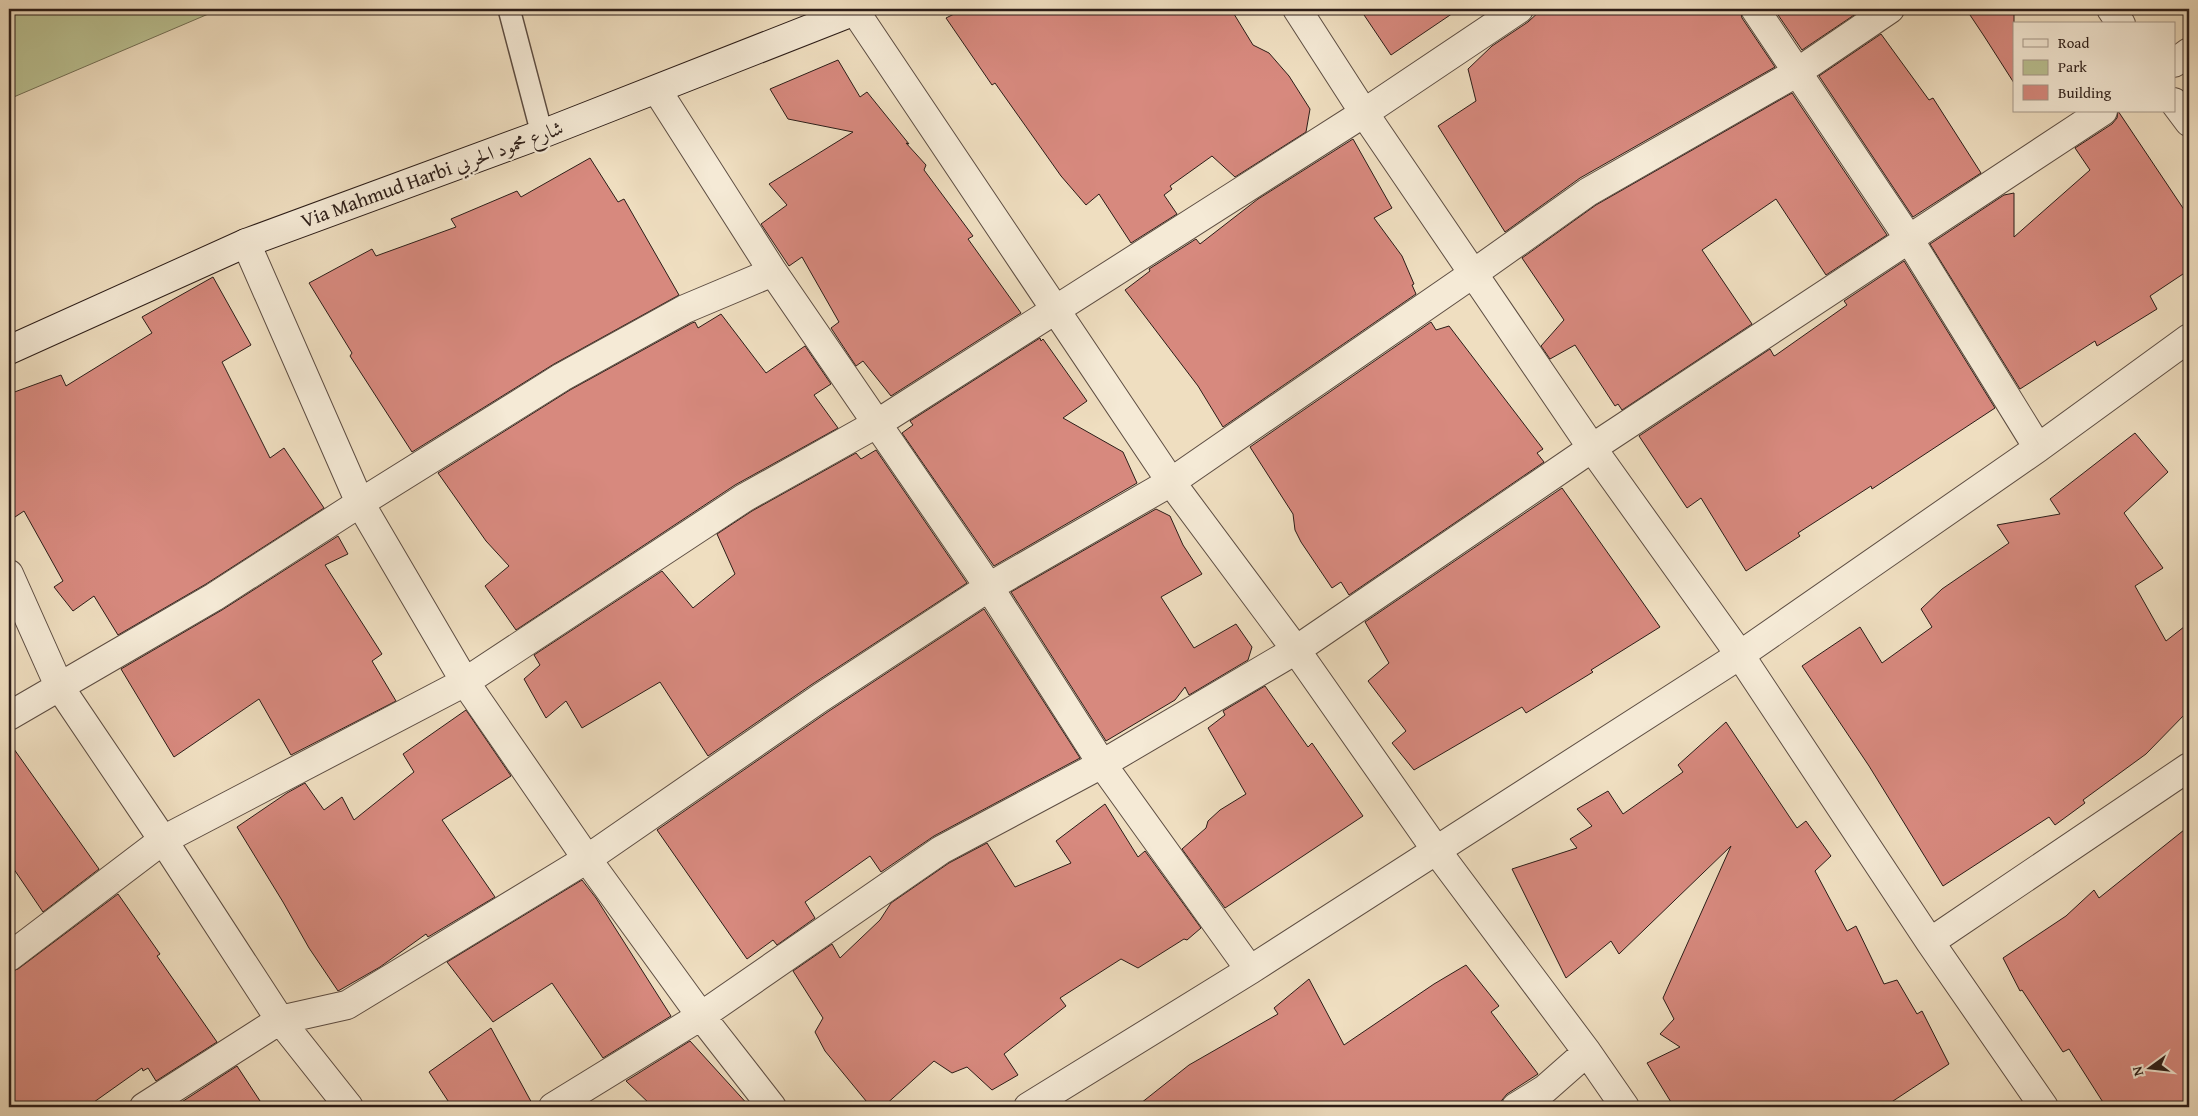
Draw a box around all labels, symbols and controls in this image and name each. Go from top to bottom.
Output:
legend [2013,22,2176,112]
text: Road [2058,32,2089,53]
text: Park [2058,56,2087,77]
text: Building [2058,82,2112,103]
street label: Via Mahmud Harbi شارع محمود الحربي [297,112,569,238]
north arrow [2126,1044,2176,1094]
text: N [2126,1064,2148,1078]

